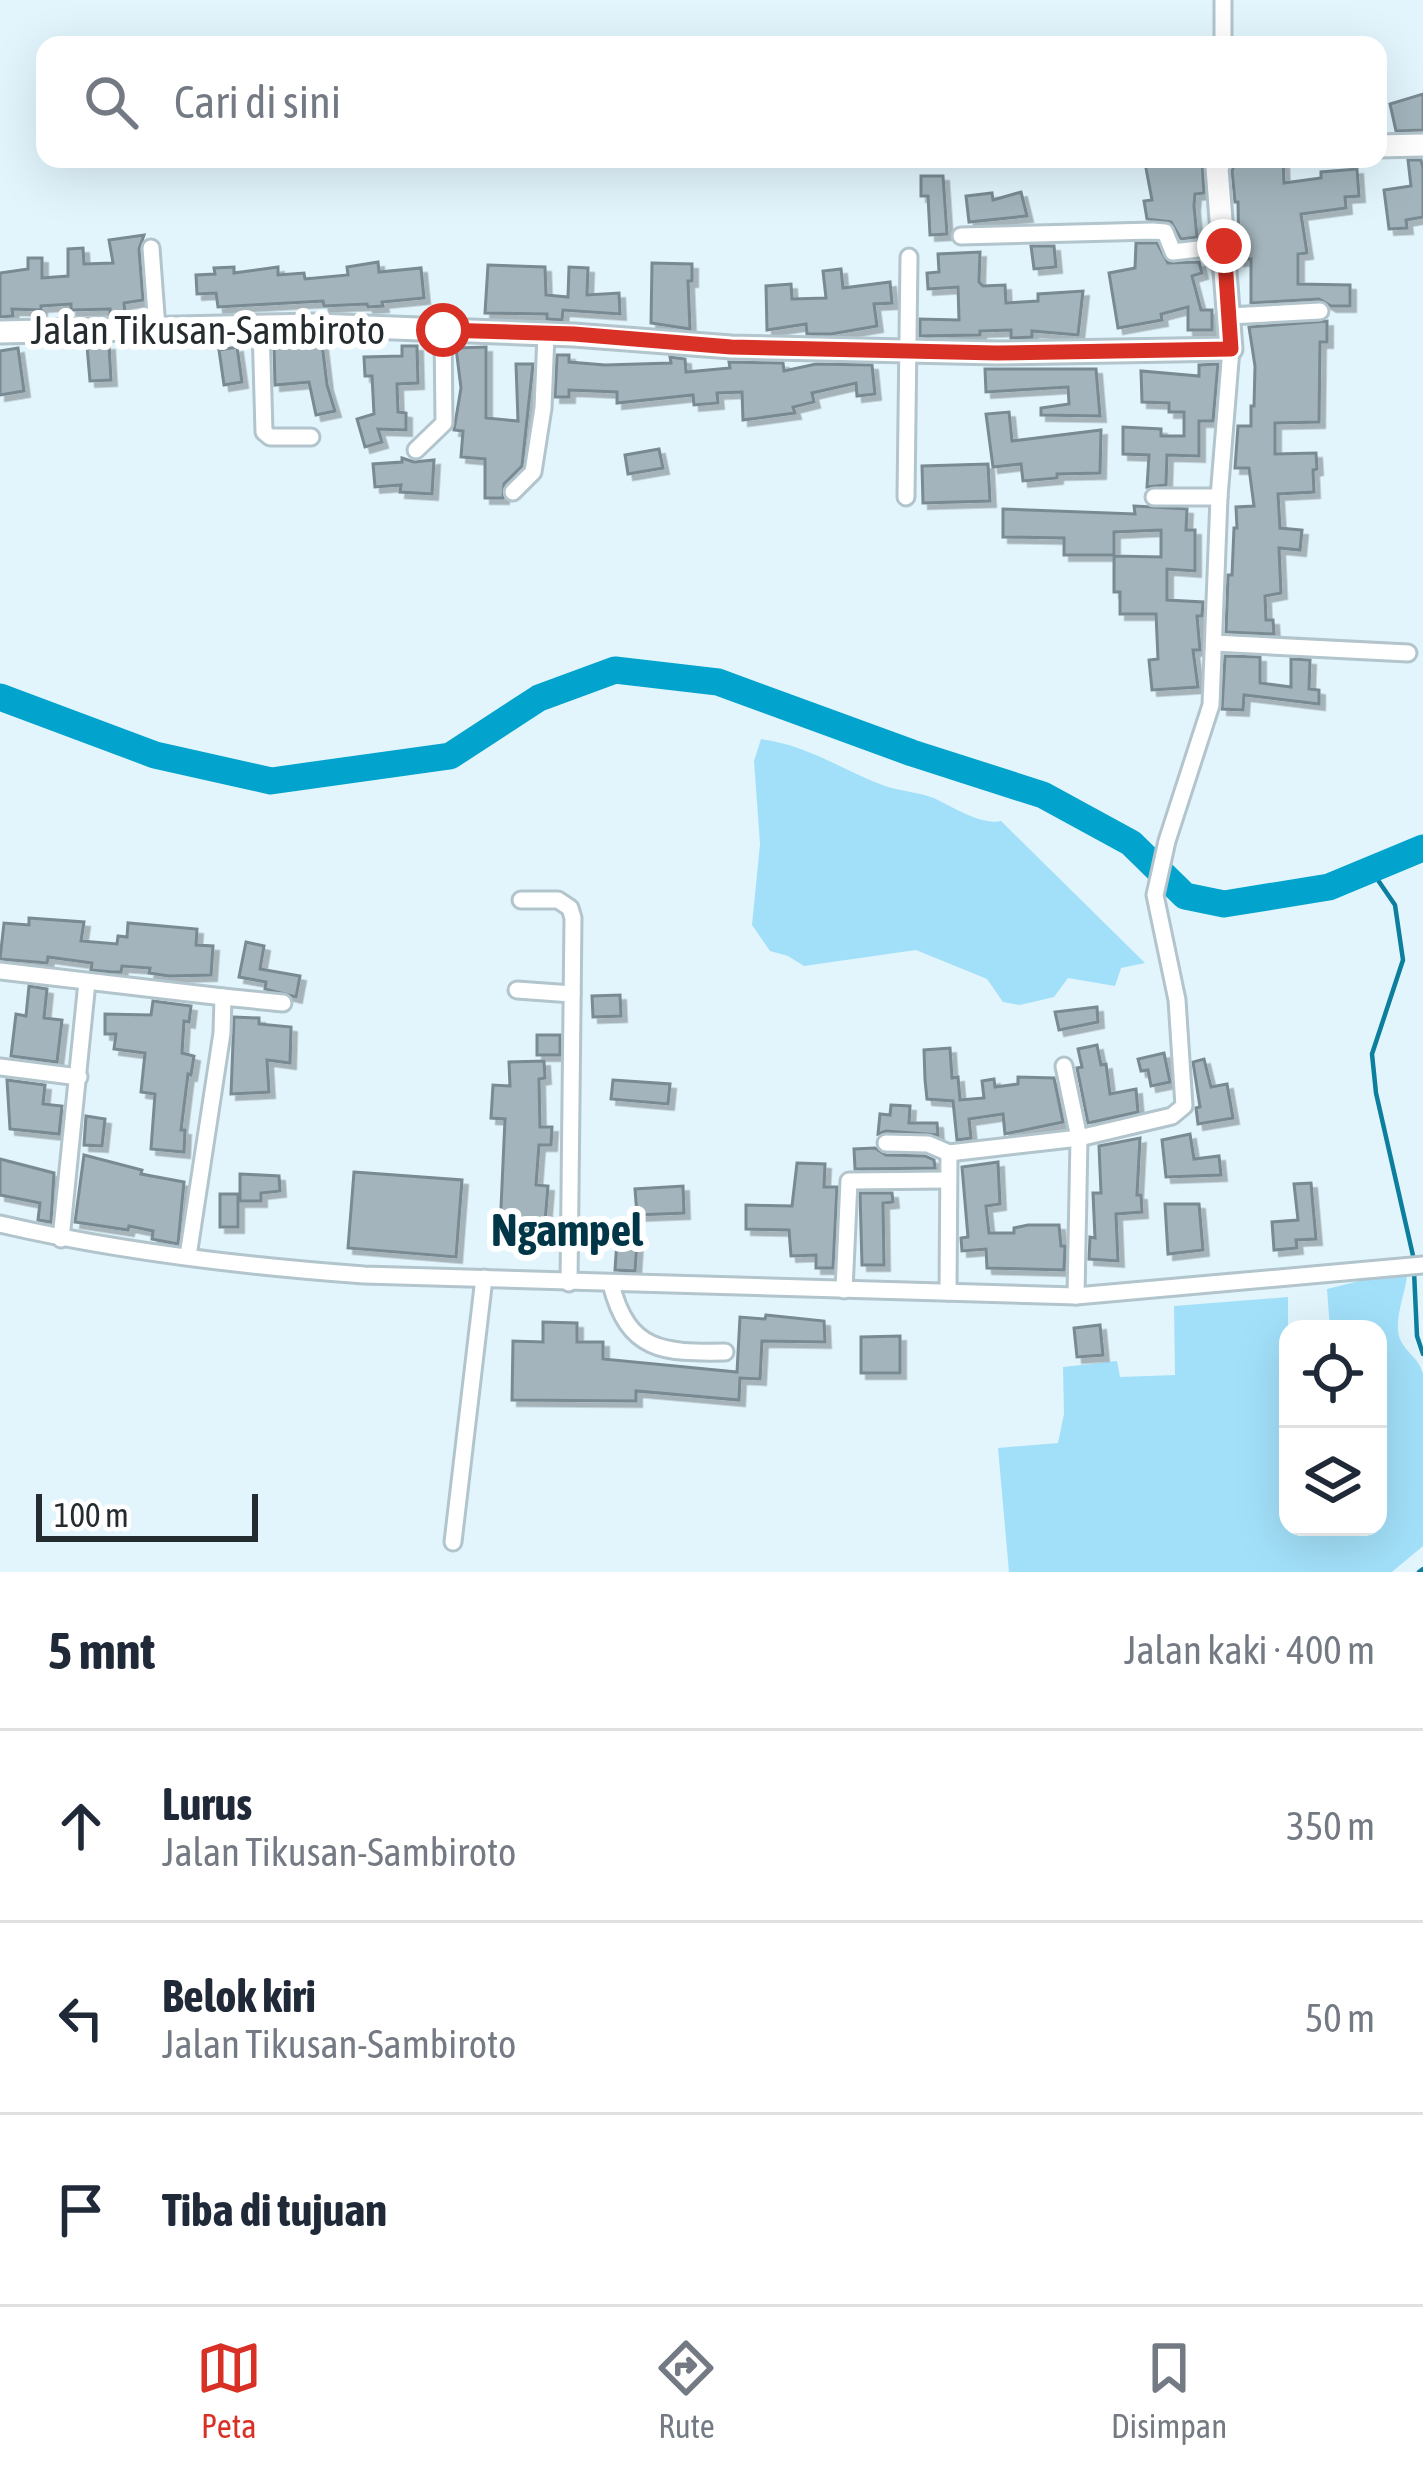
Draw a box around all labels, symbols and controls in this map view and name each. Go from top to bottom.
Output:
search box [36,36,1387,168]
icon: search [78,69,144,135]
text: Cari di sini [174,76,341,128]
route end [1197,219,1251,273]
route start [416,303,470,357]
street label: Jalan Tikusan-Sambiroto [31,308,385,352]
district label: Ngampel [491,1204,644,1256]
map controls [1279,1320,1387,1536]
button: locate [1279,1320,1387,1428]
button: layers [1279,1428,1387,1536]
scale bar [36,1488,258,1541]
text: 100 m [54,1496,129,1534]
text: 5 mnt [48,1621,155,1680]
text: Jalan kaki · 400 m [1124,1628,1375,1672]
text: Lurus [162,1778,252,1830]
icon: ahead [48,1793,114,1859]
text: 350 m [1287,1804,1375,1848]
text: Jalan Tikusan-Sambiroto [162,1830,516,1874]
text: Belok kiri [162,1970,316,2022]
icon: left [48,1985,114,2051]
text: 50 m [1305,1996,1375,2040]
text: Jalan Tikusan-Sambiroto [162,2022,516,2066]
icon: arrive [48,2177,114,2243]
text: Tiba di tujuan [162,2184,387,2236]
tab: Peta [196,2335,262,2445]
tab: Rute [653,2335,719,2445]
tab: Disimpan [1111,2335,1227,2445]

